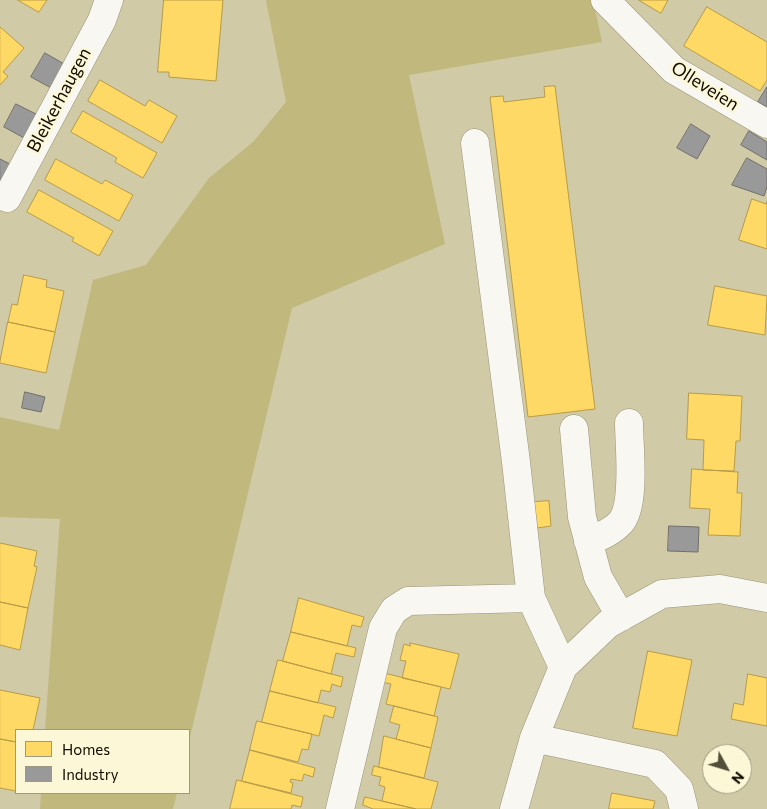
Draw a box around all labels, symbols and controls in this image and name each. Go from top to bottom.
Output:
street label: Bleikerhaugen [22,44,96,156]
street label: Olleveien [667,57,743,115]
legend [15,729,190,794]
text: Homes [62,740,110,758]
north arrow [702,744,752,794]
text: Industry [62,765,119,783]
text: N [728,769,748,788]

